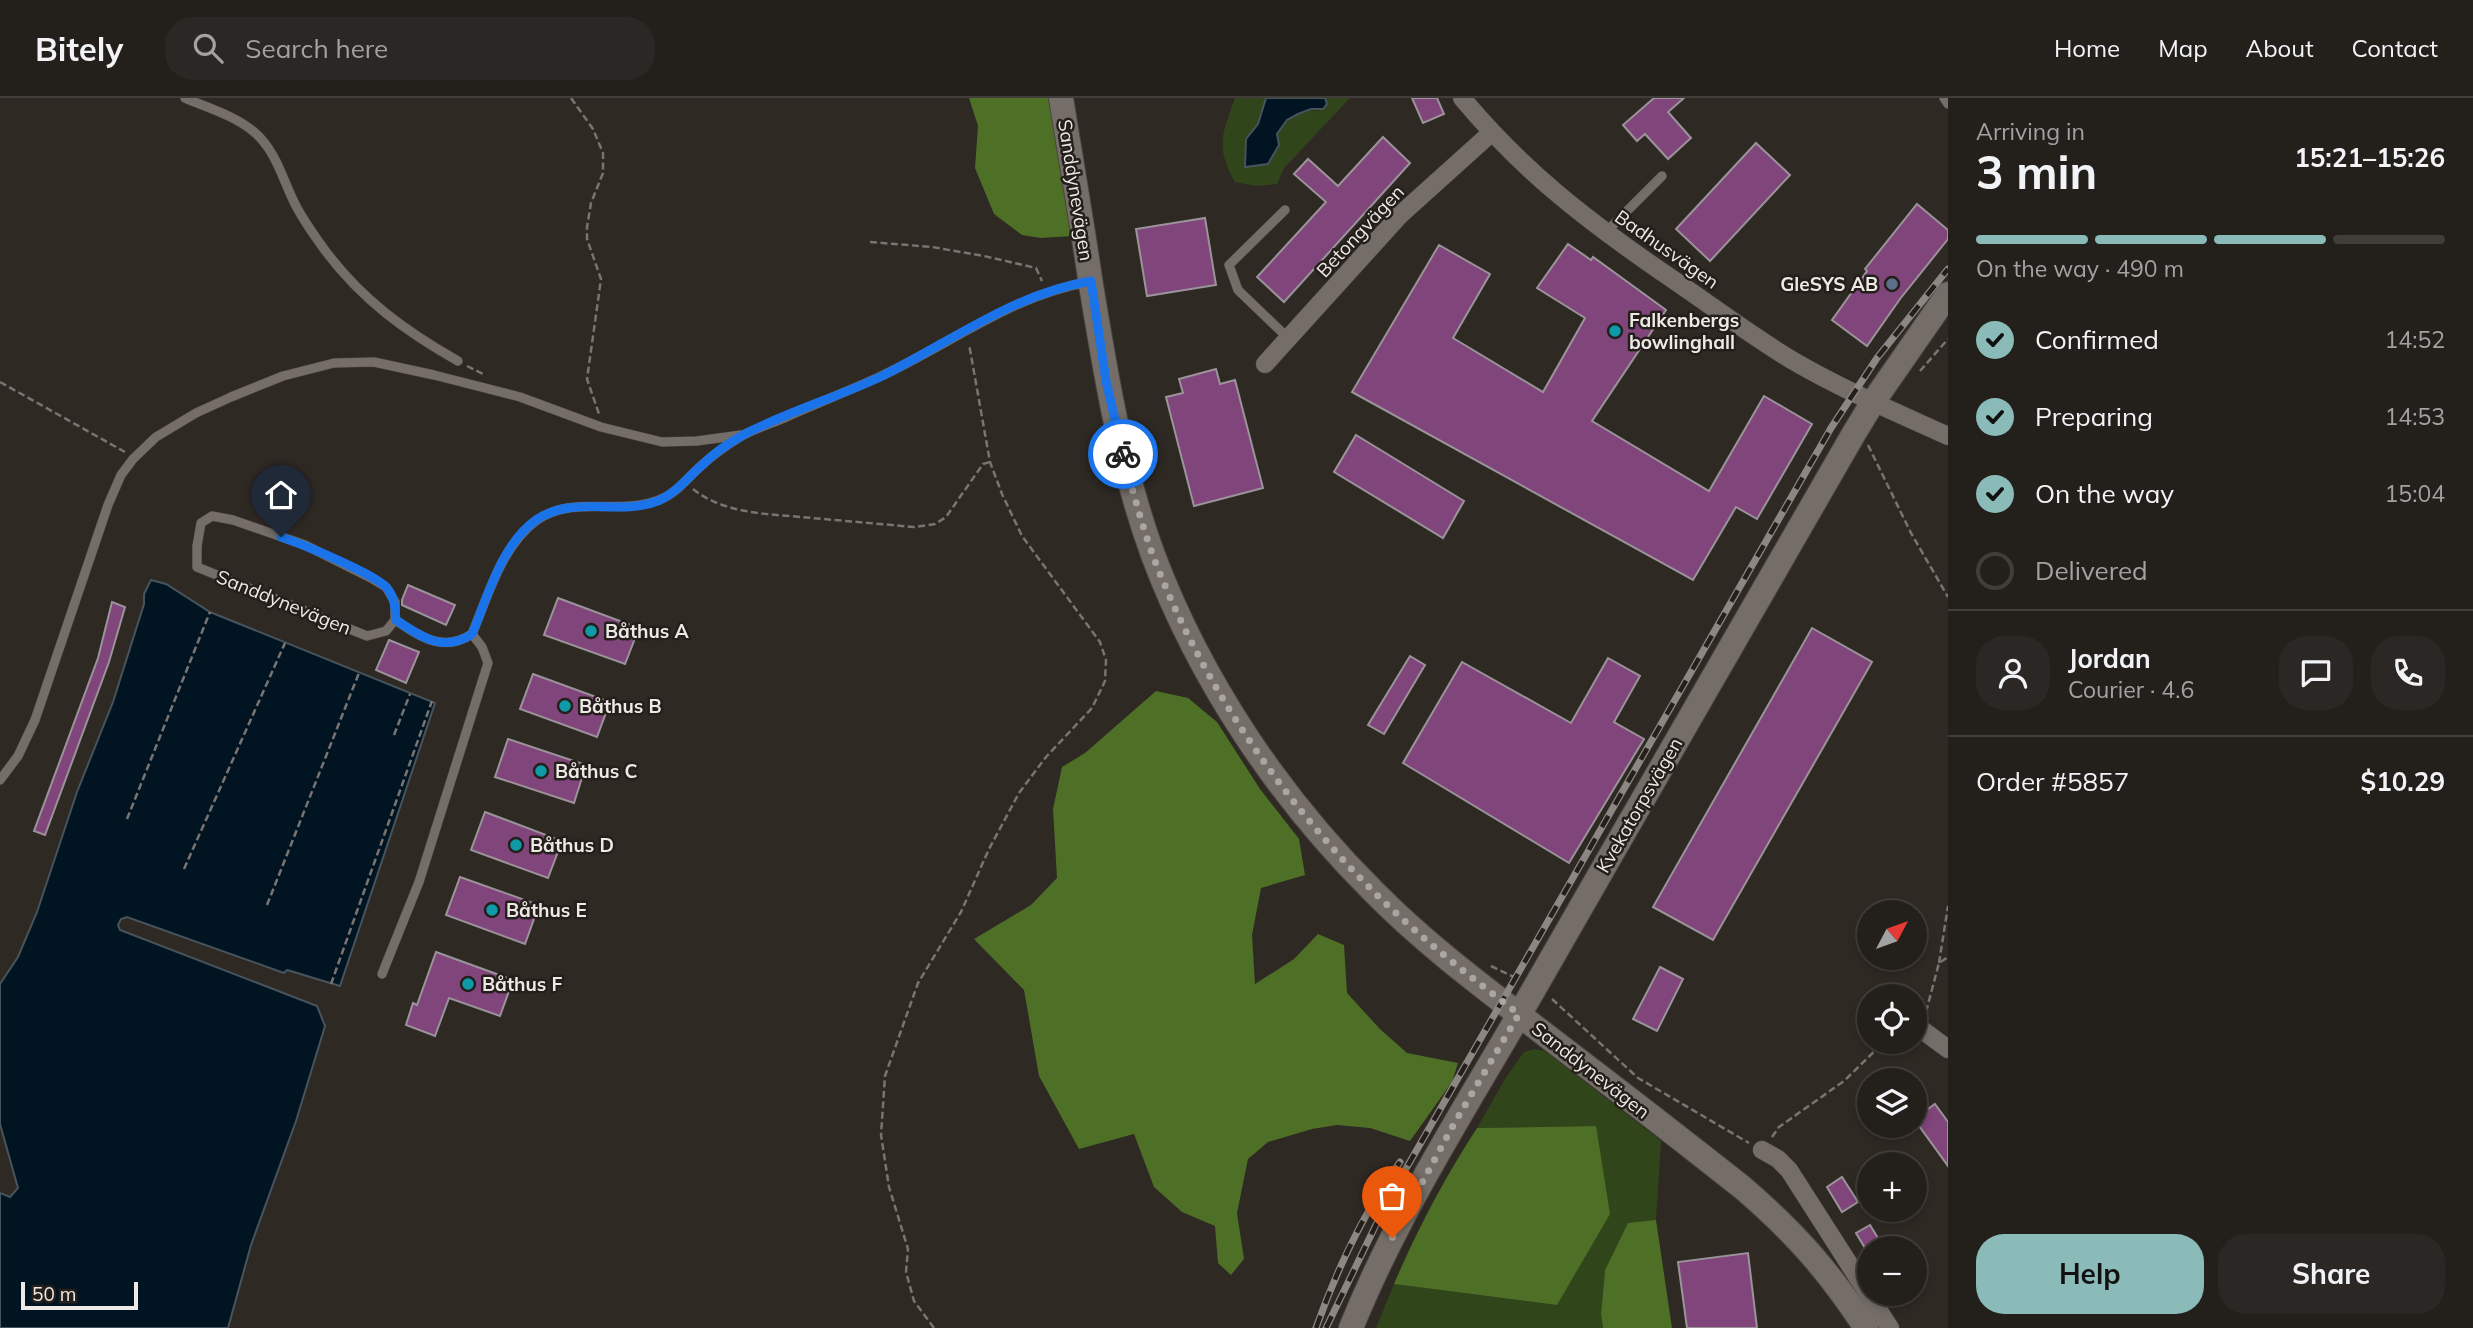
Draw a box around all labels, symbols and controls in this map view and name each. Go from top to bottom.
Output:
search box [165,17,655,80]
text: Bitely [35,28,123,69]
icon: search [189,29,227,67]
text: Search here [245,32,388,65]
text: Home [2054,33,2120,63]
text: Map [2158,33,2208,63]
text: About [2246,33,2314,63]
text: Contact [2352,33,2438,63]
street label: Sanddynevägen [1053,117,1099,263]
text: Arriving in [1976,117,2085,146]
text: 15:21–15:26 [2294,141,2445,174]
text: 3 min [1976,143,2097,201]
street label: Betongvägen [1311,180,1409,282]
street label: Badhusvägen [1610,204,1724,294]
text: On the way · 490 m [1976,254,2184,283]
place label: GleSYS AB [1780,272,1878,296]
marker: GleSYS AB [1884,276,1900,292]
place label: Falkenbergs bowlinghall [1629,308,1739,354]
icon: check [1976,321,2014,359]
marker: Falkenbergs bowlinghall [1607,323,1623,339]
text: Confirmed [2035,323,2159,356]
text: 14:52 [2385,325,2445,354]
icon: check [1976,398,2014,436]
text: Preparing [2035,400,2153,433]
text: 14:53 [2385,402,2445,431]
courier [1088,419,1158,489]
icon: bike [1104,435,1142,473]
pin [251,465,311,537]
icon: check [1976,475,2014,513]
icon: home [262,476,300,514]
text: On the way [2035,477,2174,510]
text: 15:04 [2385,479,2445,508]
text: Delivered [2035,554,2148,587]
street label: Sanddynevägen [213,564,355,640]
place label: Båthus A [605,619,690,643]
marker: Båthus A [583,623,599,639]
button: person [1976,636,2050,710]
button: chat [2279,636,2353,710]
button: phone [2371,636,2445,710]
text: Jordan [2068,642,2151,675]
text: Courier · 4.6 [2068,675,2194,704]
place label: Båthus B [579,694,662,718]
marker: Båthus B [557,698,573,714]
street label: Kvekatorpsvägen [1591,733,1687,877]
place label: Båthus C [555,759,638,783]
marker: Båthus C [533,763,549,779]
text: Order #5857 [1976,765,2129,798]
text: $10.29 [2361,765,2445,798]
place label: Båthus D [530,833,614,857]
marker: Båthus D [508,837,524,853]
place label: Båthus E [506,898,587,922]
north arrow [1857,900,1927,970]
map controls [1857,900,1927,1306]
marker: Båthus E [484,902,500,918]
place label: Båthus F [482,972,563,996]
marker: Båthus F [460,976,476,992]
button: locate [1857,984,1927,1054]
street label: Sanddynevägen [1527,1017,1655,1123]
button: layers [1857,1068,1927,1138]
button: + [1857,1152,1927,1222]
pin [1362,1166,1422,1238]
icon: bag [1373,1177,1411,1215]
button: Help [1976,1234,2204,1314]
button: Share [2218,1234,2445,1314]
button: − [1857,1236,1927,1306]
scale bar [21,1279,138,1311]
text: 50 m [32,1282,76,1306]

